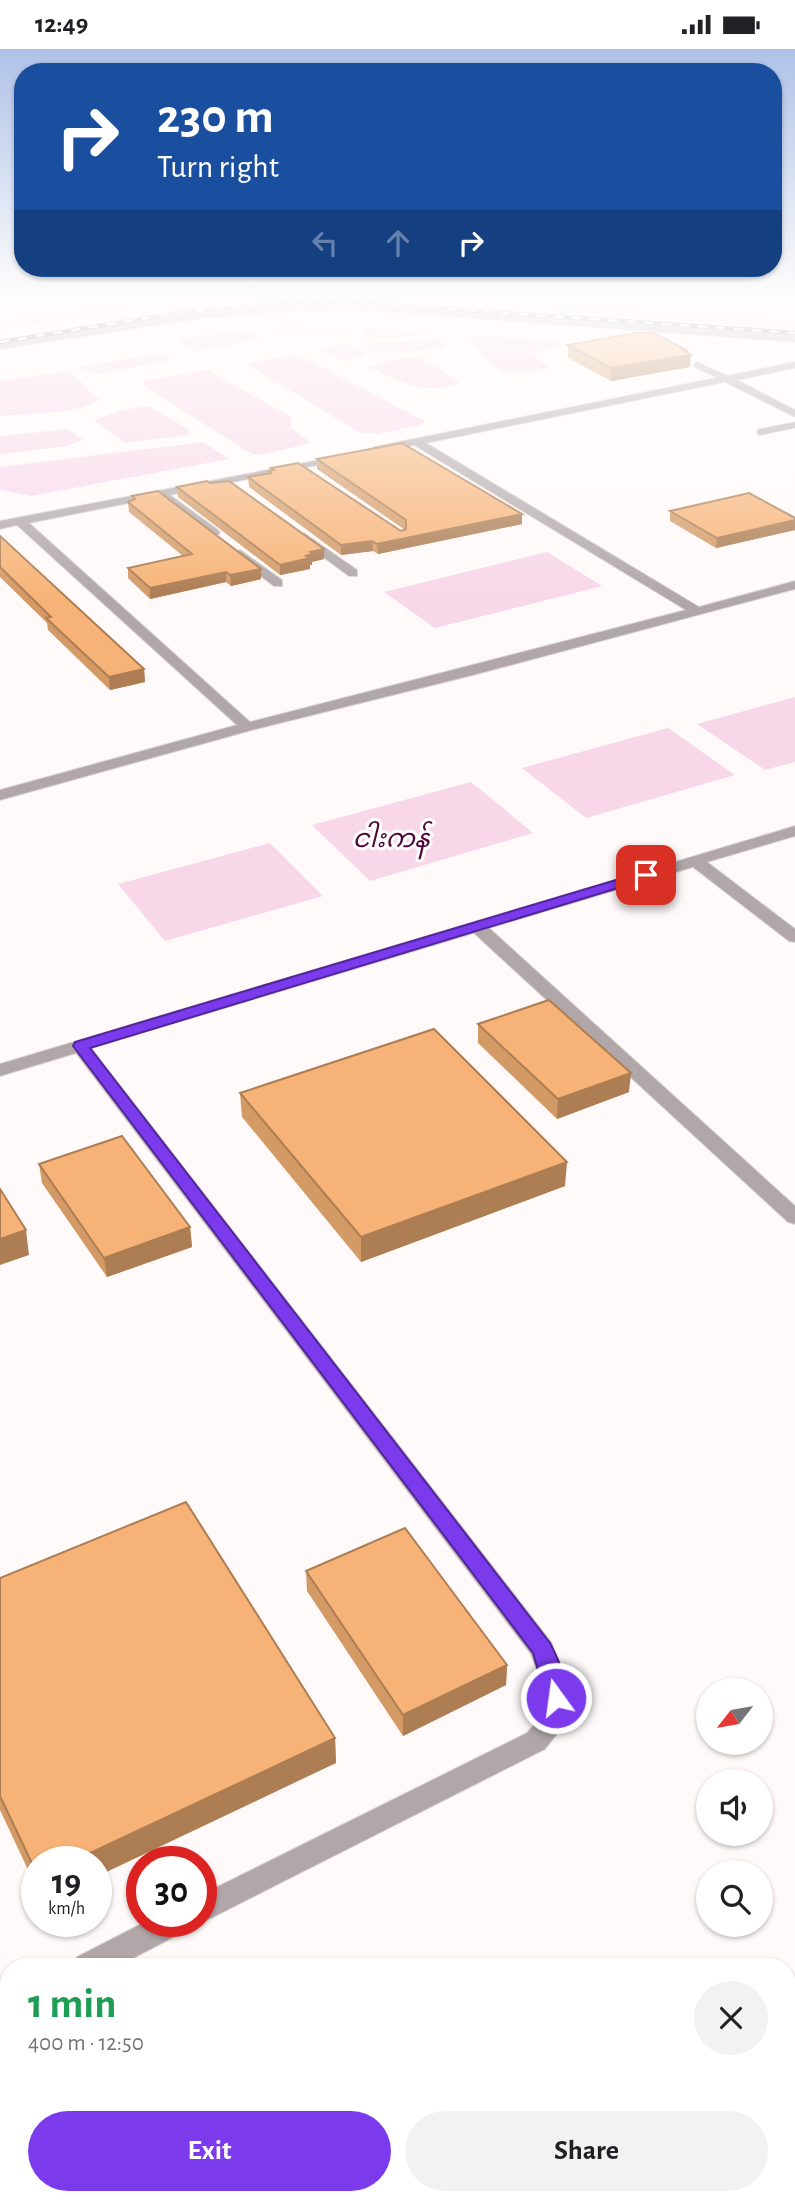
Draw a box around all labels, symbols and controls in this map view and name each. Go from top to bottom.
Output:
text: 12:49 [35,11,88,37]
icon: right [42,91,133,182]
text: 230 m [157,93,274,142]
text: Turn right [157,151,279,183]
icon: left [306,224,344,262]
icon: ahead [379,224,417,262]
icon: right [452,224,490,262]
water label: ငါးကန် [353,820,434,860]
pin [616,845,676,905]
icon: arrive [627,856,665,894]
position arrow [519,1661,593,1735]
north arrow [696,1678,774,1755]
map controls [696,1678,773,1937]
button: sound [696,1769,773,1846]
speed limit sign: 30 [126,1846,217,1937]
button: search [696,1860,773,1937]
text: 19 [52,1865,81,1900]
text: km/h [48,1900,85,1918]
button: close [694,1981,768,2055]
text: 1 min [28,1983,117,2025]
text: 400 m · 12:50 [28,2032,144,2055]
button: Exit [28,2111,391,2191]
button: Share [405,2111,768,2191]

